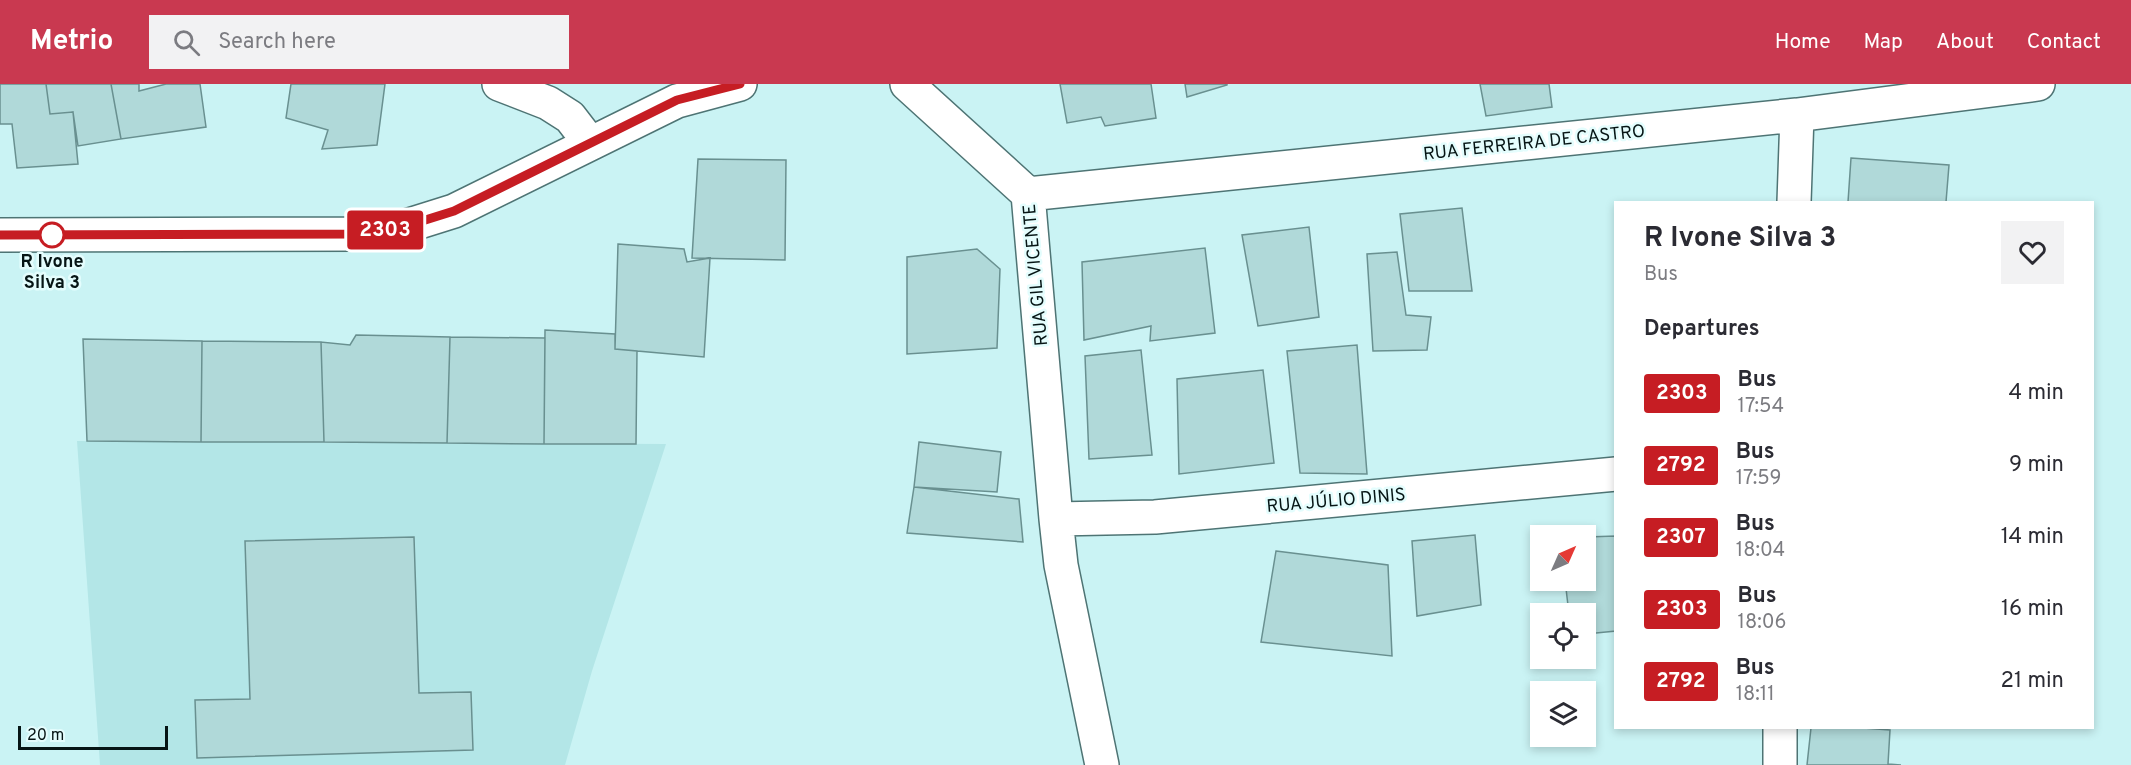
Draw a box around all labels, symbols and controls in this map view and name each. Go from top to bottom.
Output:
search box [149,15,569,69]
text: Metrio [30,24,113,60]
icon: search [170,26,203,59]
text: Search here [218,29,336,56]
text: Home [1775,29,1831,56]
text: Map [1864,29,1903,56]
text: About [1936,29,1994,56]
text: Contact [2027,29,2101,56]
street label: RUA FERREIRA DE CASTRO [1422,120,1646,167]
street label: RUA GIL VICENTE [1019,203,1054,347]
line badge: 2303 [343,210,427,250]
text: 2303 [359,217,411,244]
text: R Ivone Silva 3 [1644,221,1836,257]
button: heart [2001,221,2064,284]
marker: R Ivone Silva 3 [39,222,65,248]
place label: R Ivone Silva 3 [21,251,83,295]
text: Bus [1644,262,1678,288]
text: Departures [1644,316,1760,343]
text: Bus [1738,367,1777,394]
text: 2303 [1656,380,1708,407]
text: 4 min [2009,380,2064,407]
text: 17:54 [1738,394,1784,420]
text: Bus [1736,439,1775,466]
text: 2792 [1656,452,1706,479]
text: 9 min [2009,452,2064,479]
text: 17:59 [1736,466,1781,492]
street label: RUA JÚLIO DINIS [1265,482,1407,519]
text: Bus [1736,511,1775,538]
text: 2307 [1656,524,1706,551]
text: 14 min [2001,524,2064,551]
north arrow [1530,525,1596,591]
map controls [1530,525,1596,747]
text: 18:04 [1736,538,1785,564]
text: Bus [1738,583,1777,610]
text: 2303 [1656,596,1708,623]
text: 16 min [2001,596,2064,623]
button: locate [1530,603,1596,669]
text: 18:06 [1738,610,1786,636]
text: Bus [1736,655,1775,682]
text: 2792 [1656,668,1706,695]
text: 21 min [2001,668,2064,695]
button: layers [1530,681,1596,747]
text: 18:11 [1736,682,1775,708]
scale bar [18,723,168,750]
text: 20 m [27,726,64,746]

